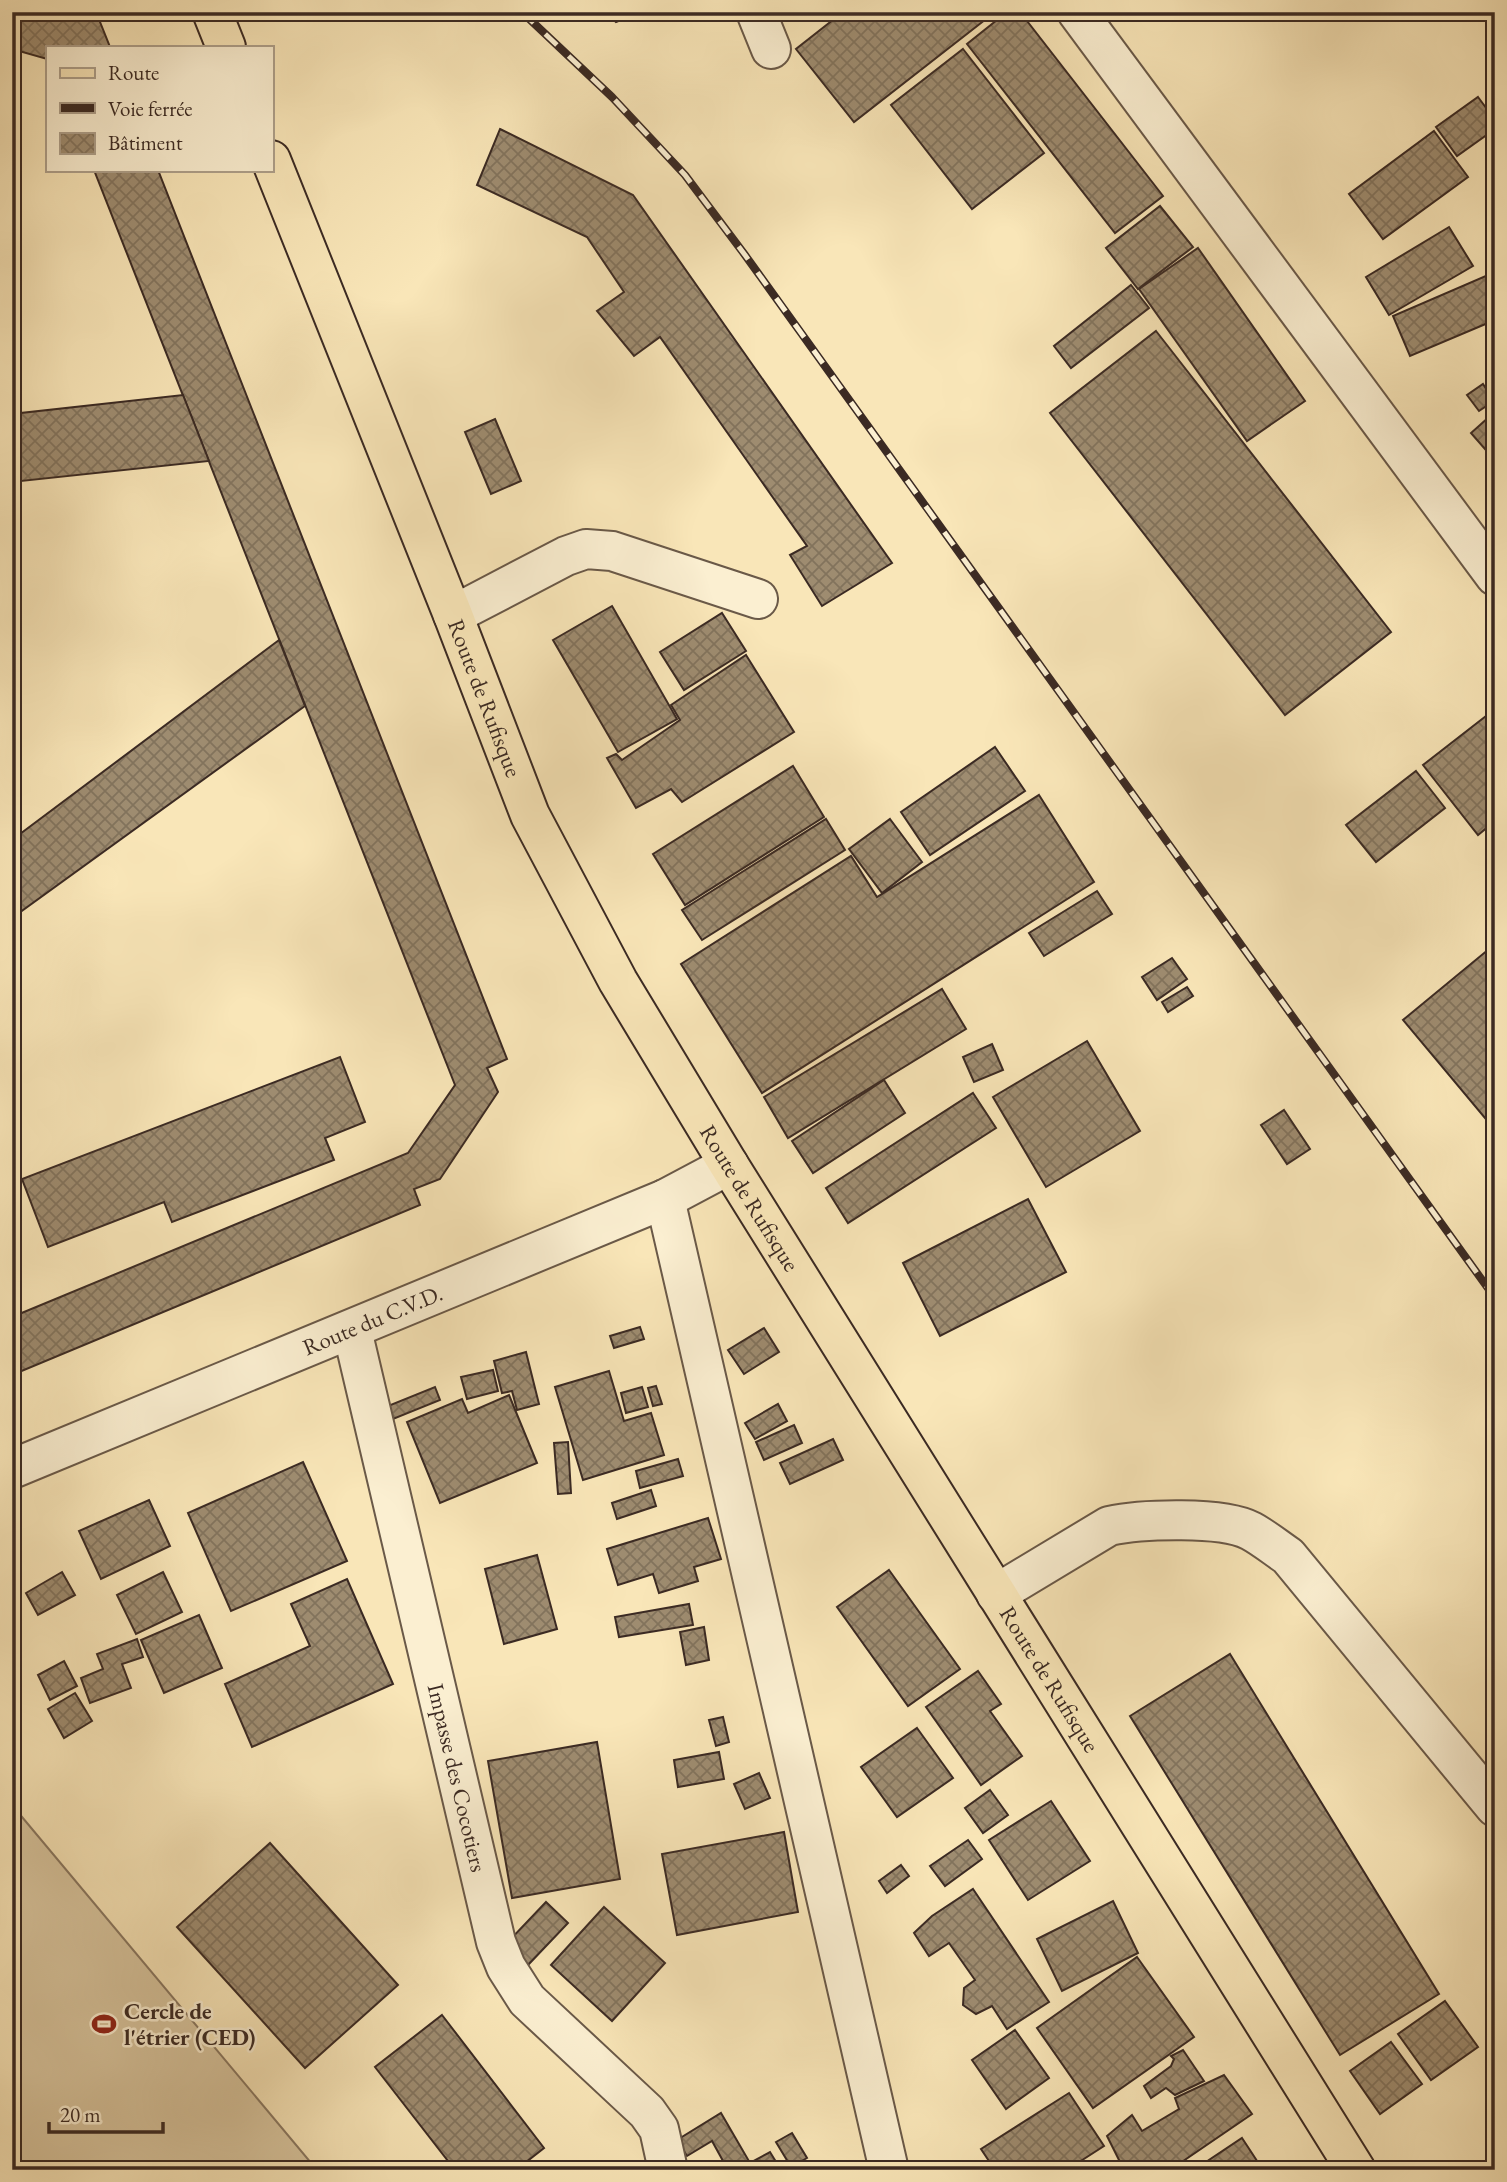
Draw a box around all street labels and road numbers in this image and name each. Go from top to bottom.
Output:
street label: Route de Rufisque [441,615,529,781]
street label: Route de Rufisque [693,1119,807,1277]
street label: Route du C.V.D. [298,1278,447,1362]
street label: Route de Rufisque [993,1600,1107,1758]
street label: Impasse des Cocotiers [421,1681,494,1875]

